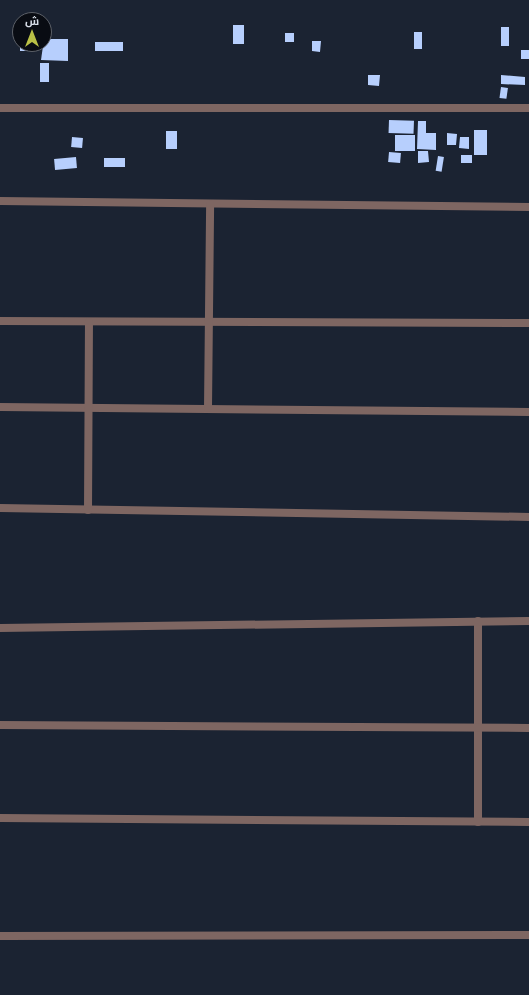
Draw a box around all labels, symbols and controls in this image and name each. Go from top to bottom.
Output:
north arrow [12,12,52,52]
text: ش [25,13,39,28]

